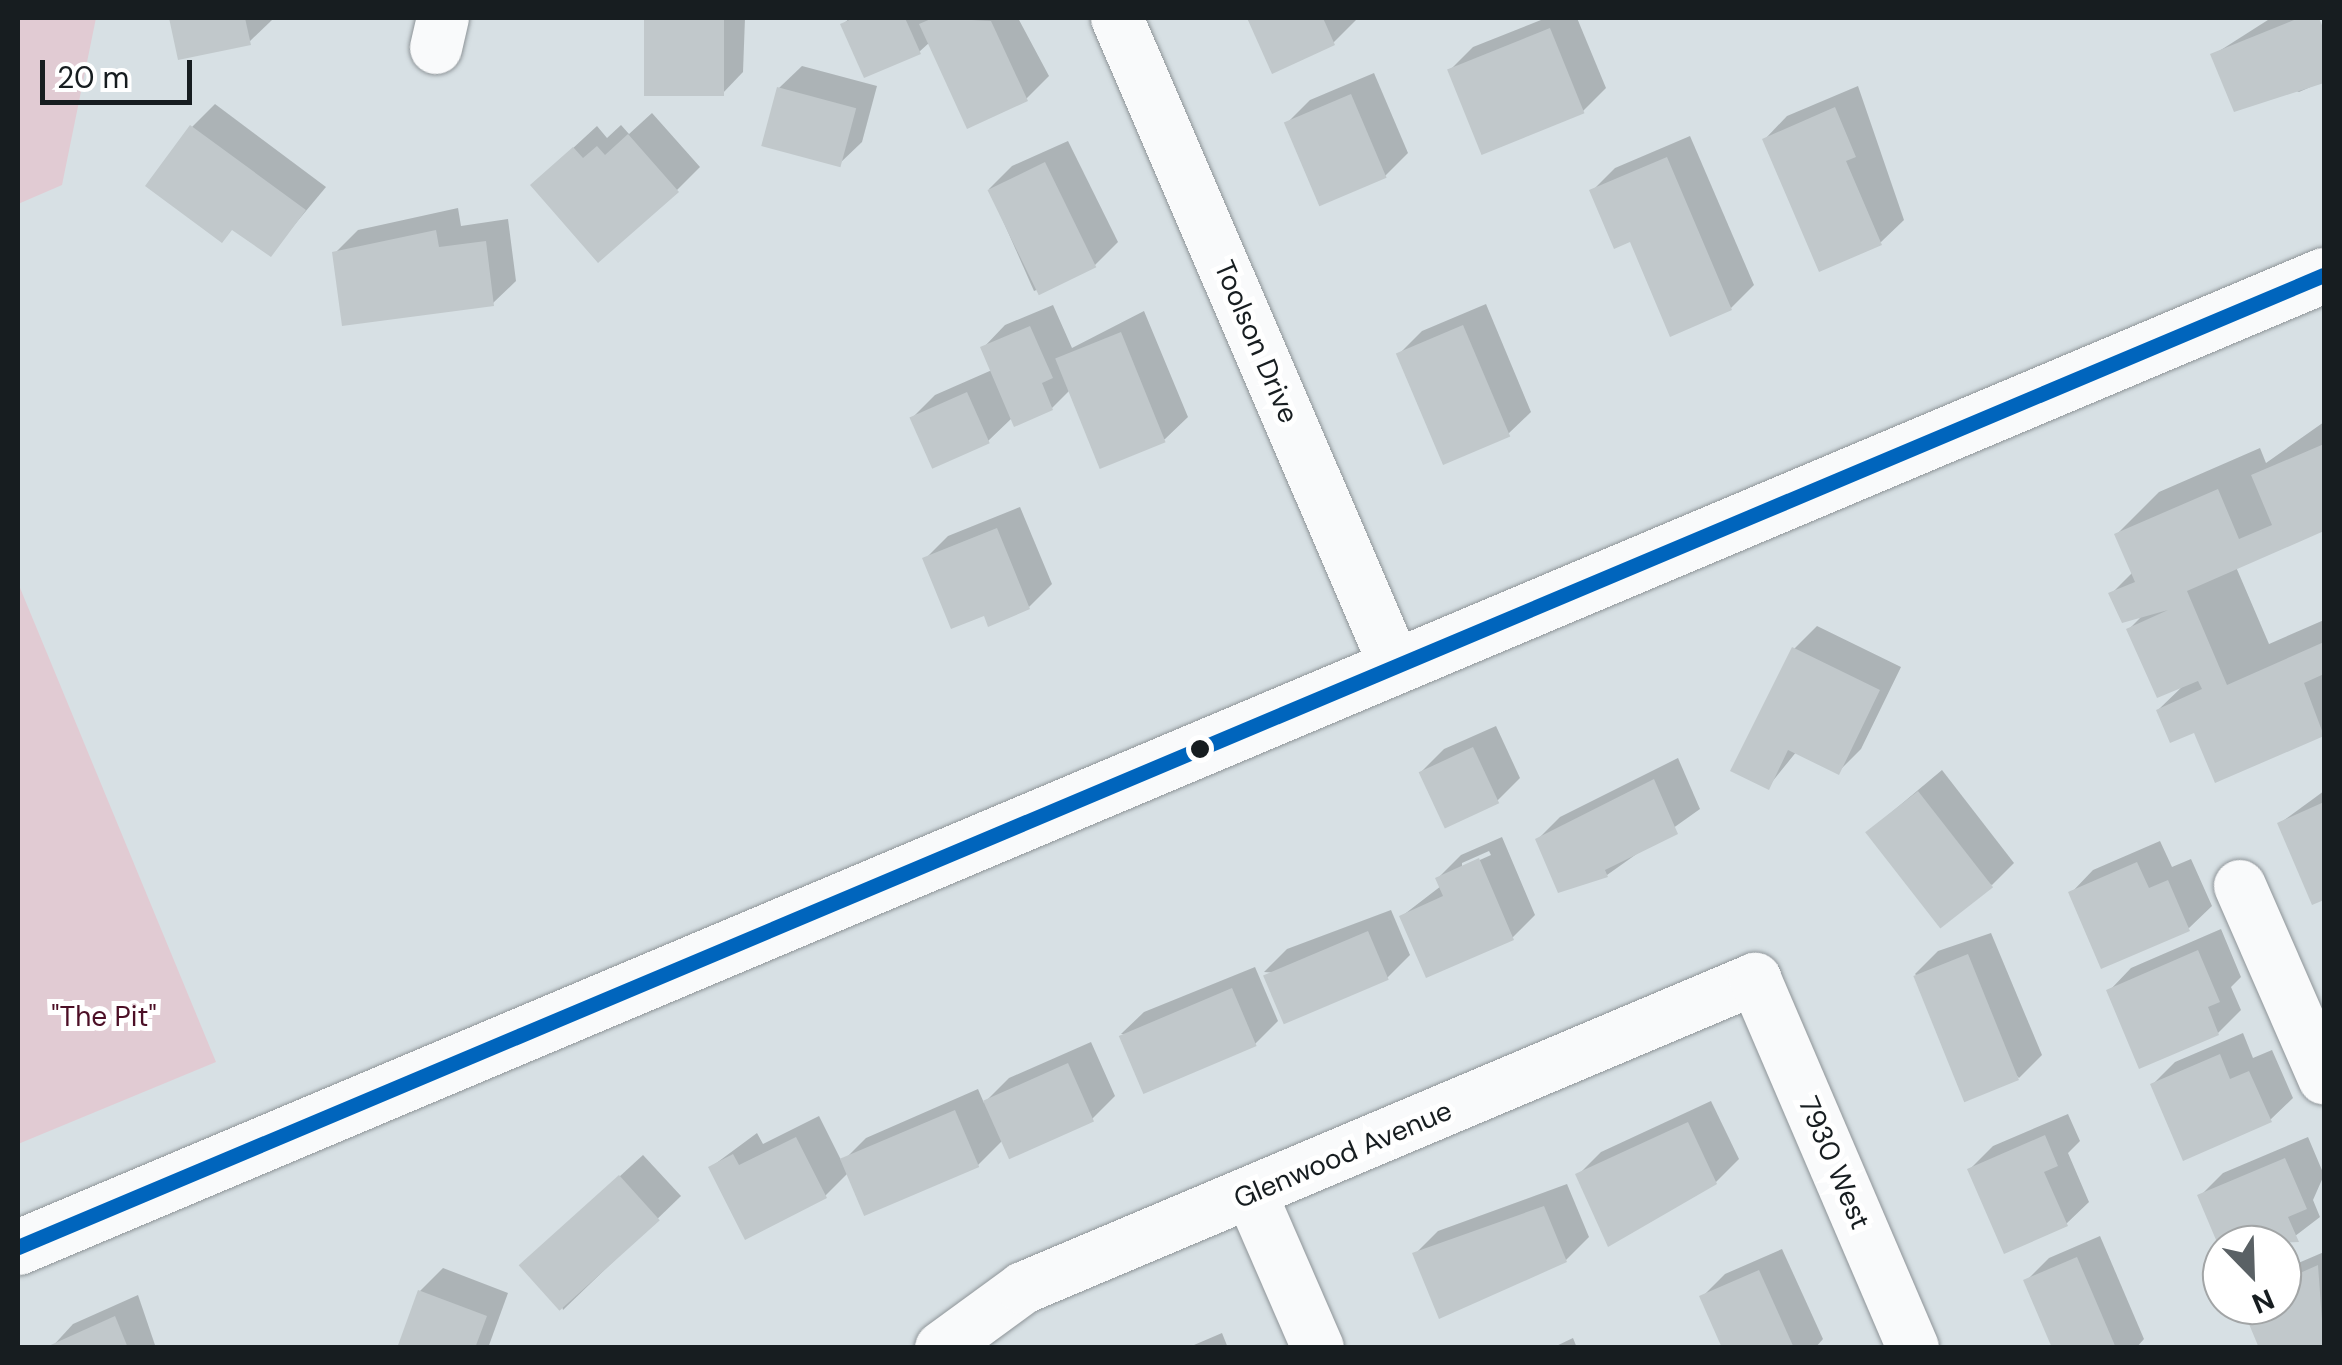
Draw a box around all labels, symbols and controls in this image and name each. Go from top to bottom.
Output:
scale bar [45,40,198,102]
text: 20 m [57,58,129,97]
street label: Toolson Drive [1207,256,1305,428]
unlabelled marker [1190,739,1210,759]
park label: "The Pit" [51,1000,157,1034]
street label: 7930 West [1791,1092,1877,1234]
street label: Glenwood Avenue [1229,1094,1457,1216]
north arrow [2202,1225,2302,1325]
text: N [2247,1280,2280,1322]

